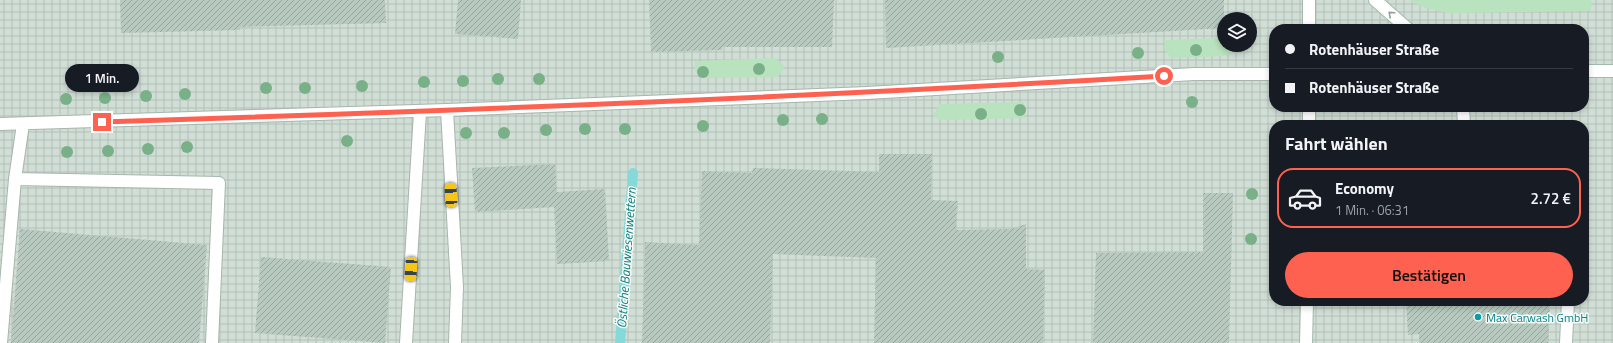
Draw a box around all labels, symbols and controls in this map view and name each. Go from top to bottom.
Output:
map controls [1217,12,1257,52]
button: layers [1217,12,1257,52]
one-way arrow [1389,12,1396,19]
text: Rotenhäuser Straße [1309,38,1439,61]
callout: 1 Min. [65,64,139,92]
route start [1155,67,1173,85]
text: 1 Min. [85,68,119,88]
text: Rotenhäuser Straße [1309,76,1439,99]
route end [93,113,111,131]
text: Fahrt wählen [1285,130,1388,157]
text: Economy [1335,177,1394,200]
icon: car [1287,180,1323,216]
car [444,183,458,207]
water label: Östliche Bauwiesenwettern [611,187,641,329]
text: 2.72 € [1531,187,1571,210]
text: 1 Min. · 06:31 [1335,200,1409,220]
button: Bestätigen [1285,252,1573,298]
car [404,257,418,281]
place label: Max Carwash GmbH [1486,308,1588,327]
marker: Max Carwash GmbH [1473,312,1483,322]

